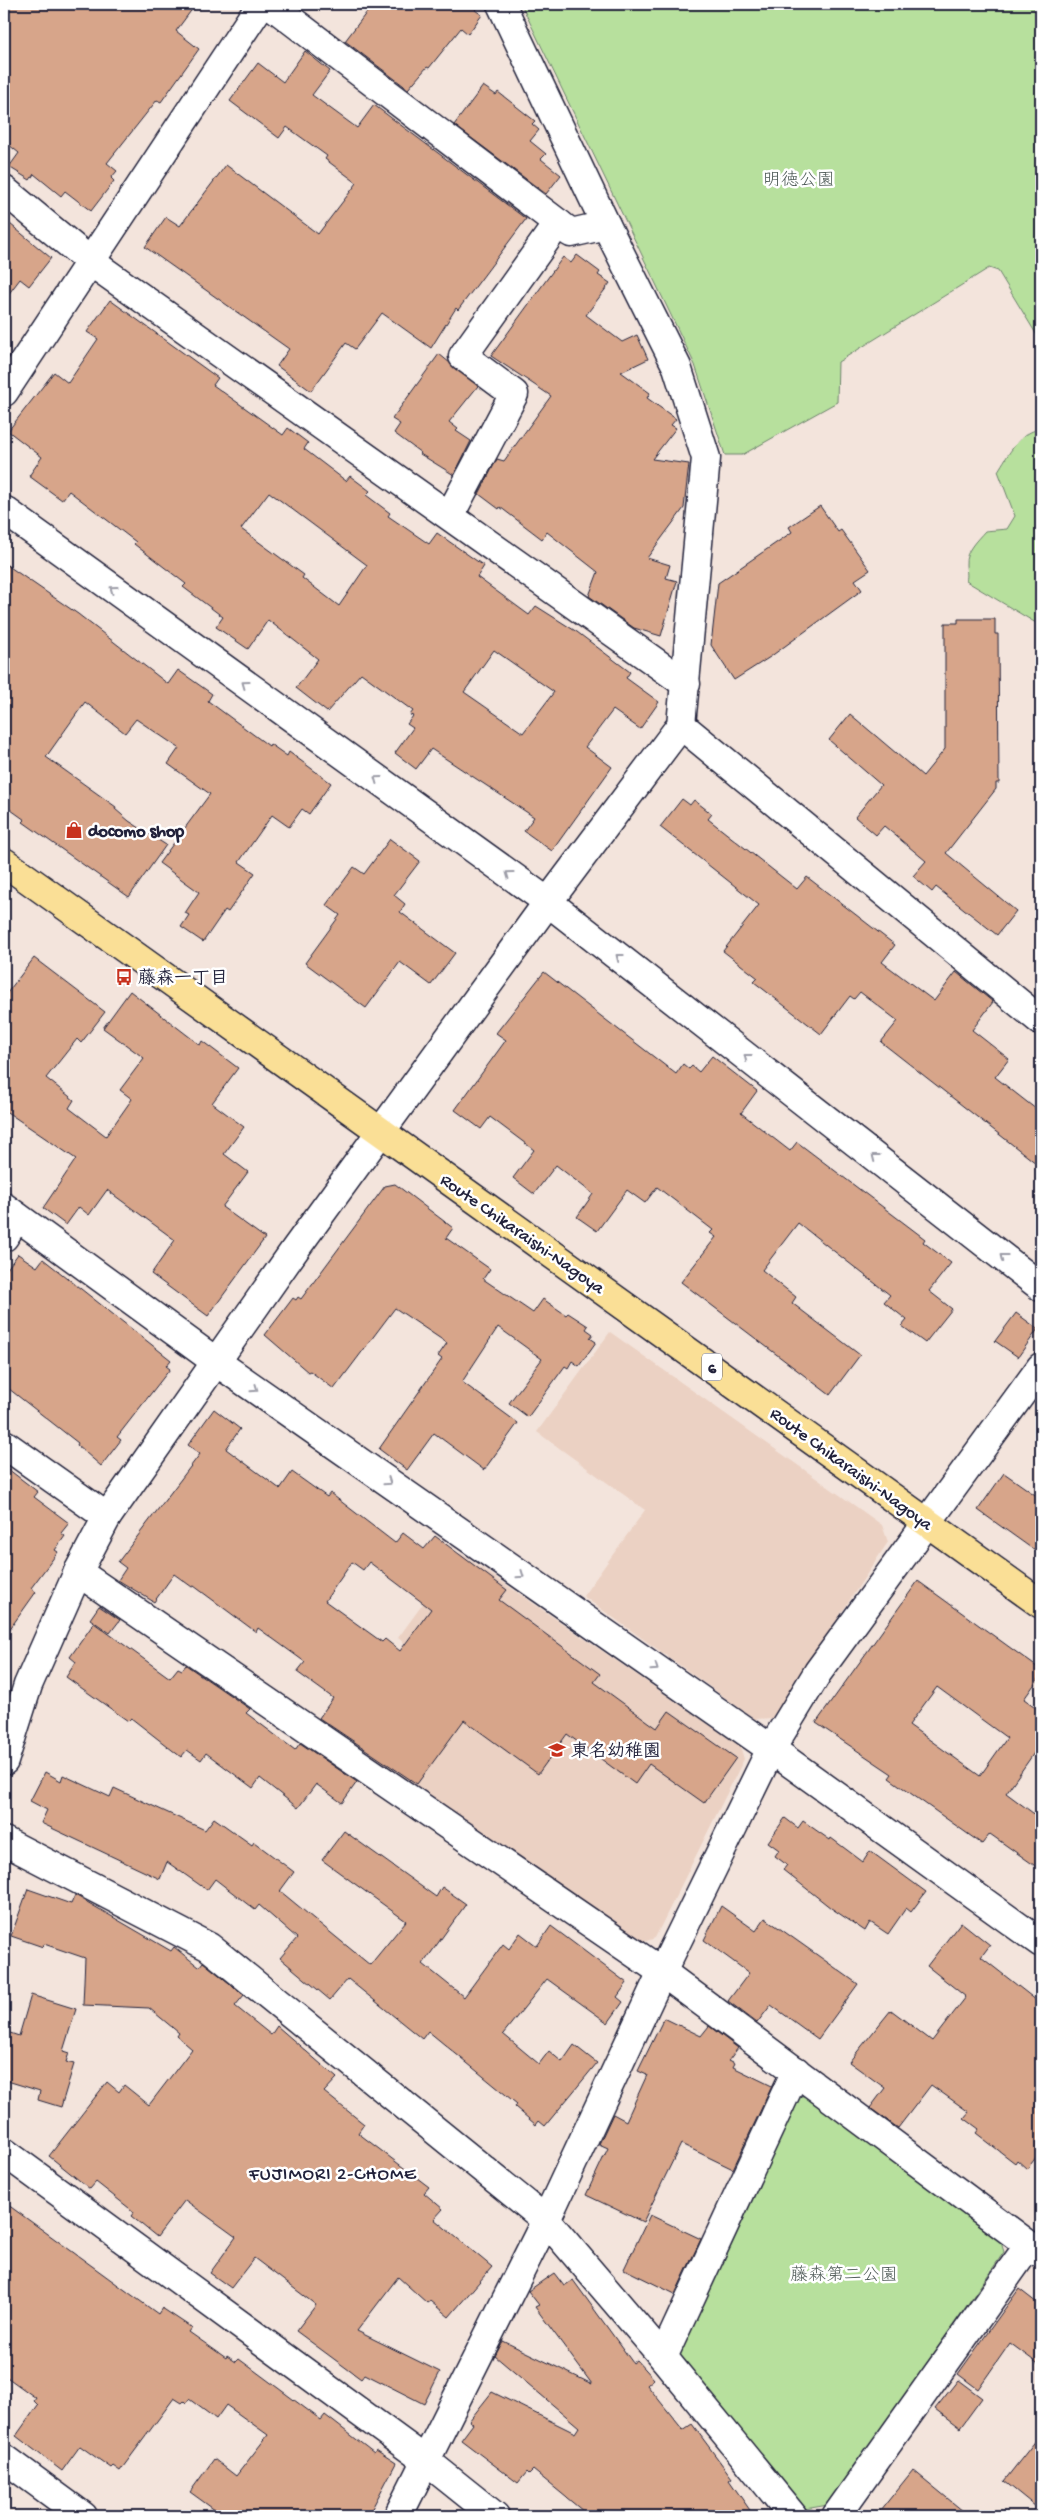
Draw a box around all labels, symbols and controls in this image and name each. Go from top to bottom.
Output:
park label: 明徳公園 [763,170,835,192]
one-way arrow [109,586,119,595]
one-way arrow [241,681,251,690]
one-way arrow [374,776,383,784]
shop icon: docomo shop [64,820,84,840]
place label: docomo shop [88,822,184,843]
one-way arrow [505,870,514,880]
one-way arrow [616,955,625,963]
bus stop icon: 藤森一丁目 [114,967,134,987]
place label: 藤森一丁目 [138,968,228,990]
one-way arrow [744,1055,753,1063]
one-way arrow [872,1155,881,1163]
street label: Route Chikaraishi-Nagoya [435,1170,609,1300]
one-way arrow [1000,1255,1009,1263]
road number: 6 [702,1354,722,1380]
one-way arrow [249,1383,259,1392]
street label: Route Chikaraishi-Nagoya [765,1404,937,1537]
one-way arrow [382,1476,392,1485]
one-way arrow [516,1569,525,1578]
one-way arrow [649,1662,658,1671]
school or university icon: 東名幼稚園 [547,1740,567,1760]
place label: 東名幼稚園 [571,1741,661,1763]
district label: FUJIMORI 2-CHOME [248,2164,417,2187]
park label: 藤森第二公園 [790,2265,898,2287]

